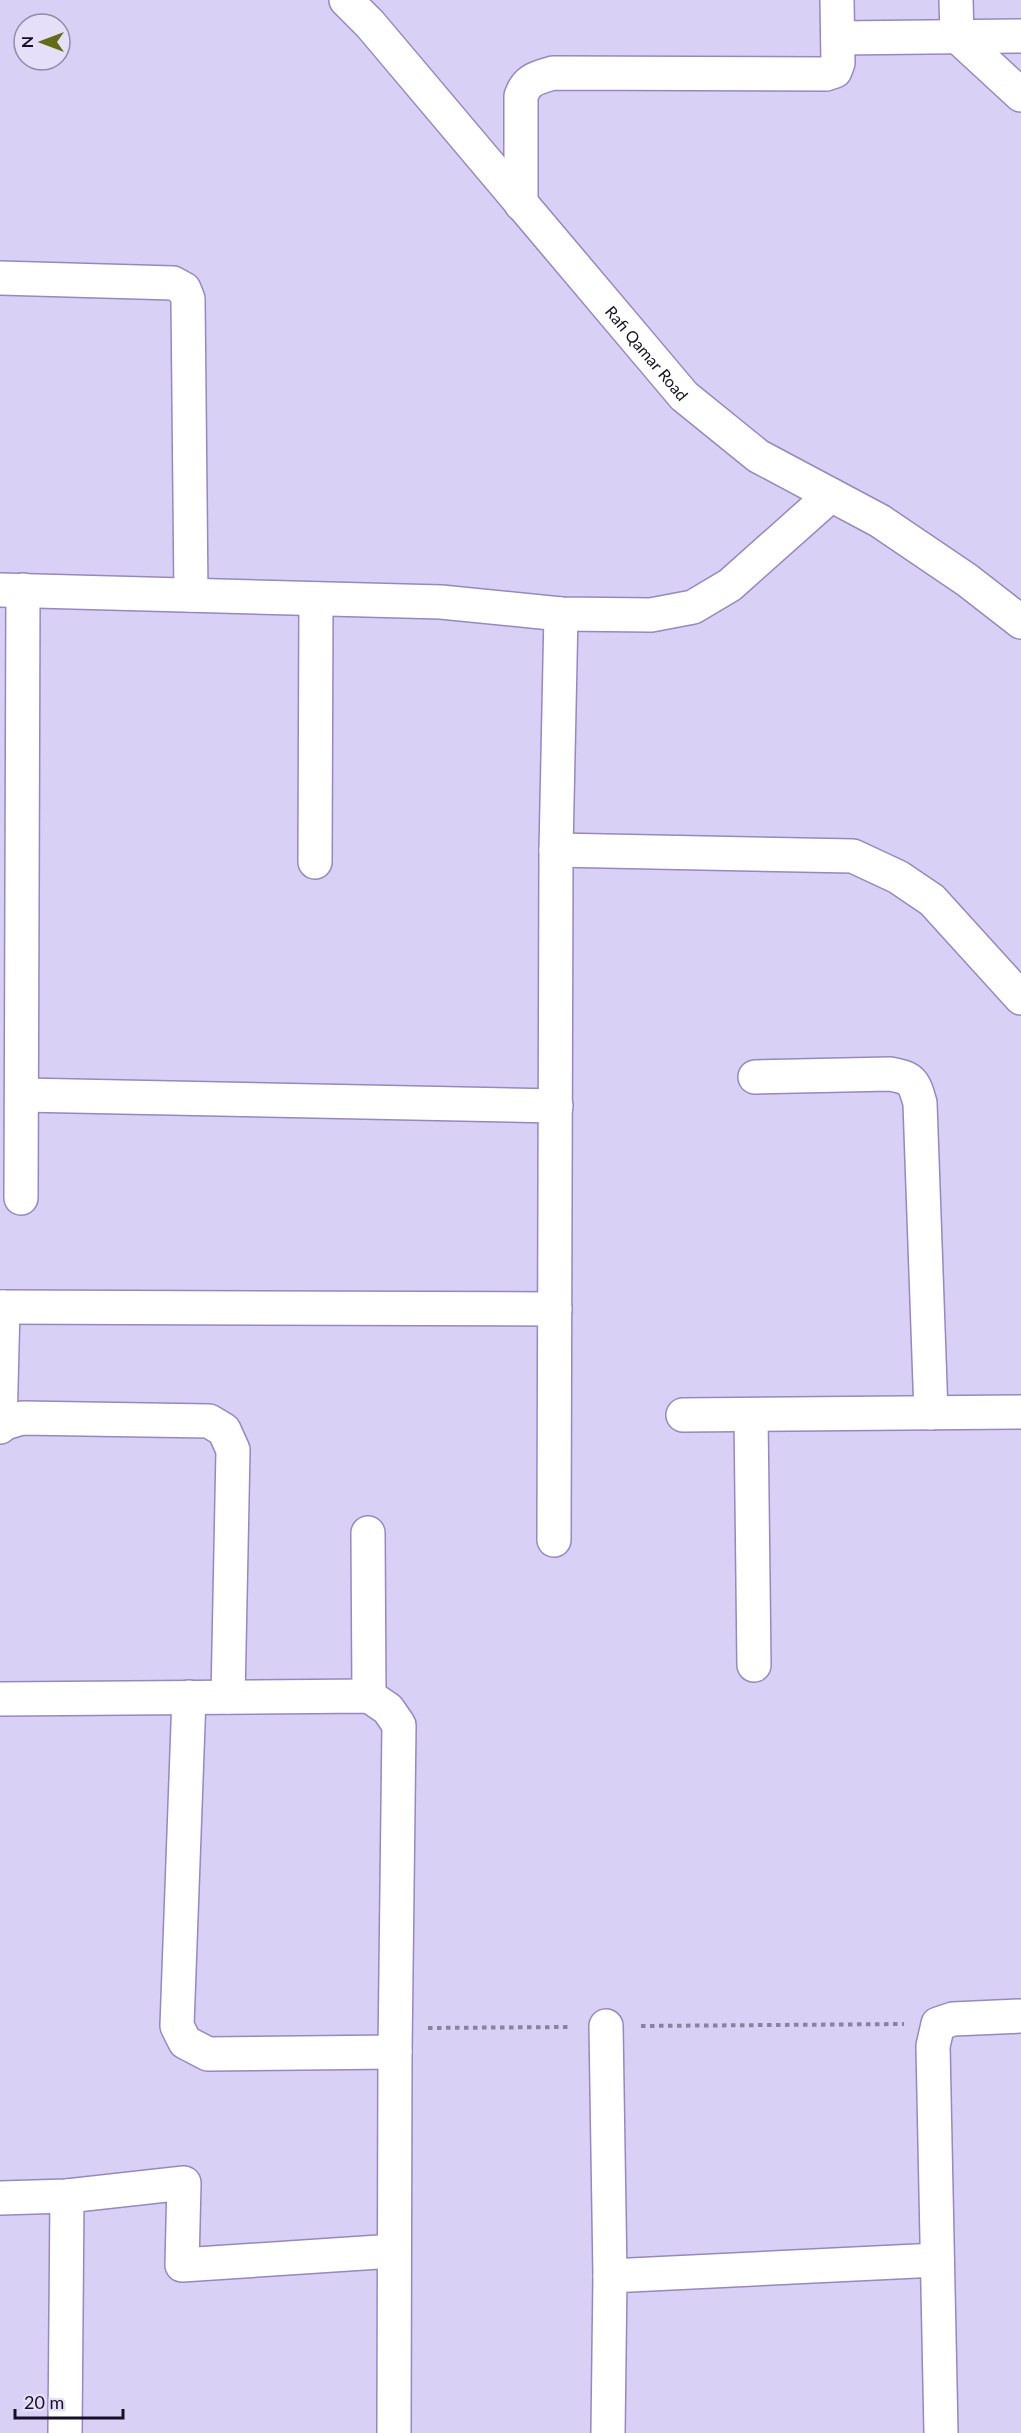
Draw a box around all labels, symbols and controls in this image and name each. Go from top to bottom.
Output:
north arrow [12,12,72,72]
text: N [17,36,36,48]
street label: Rafi Qamar Road [602,301,693,404]
scale bar [15,2382,123,2420]
text: 20 m [24,2391,64,2413]

